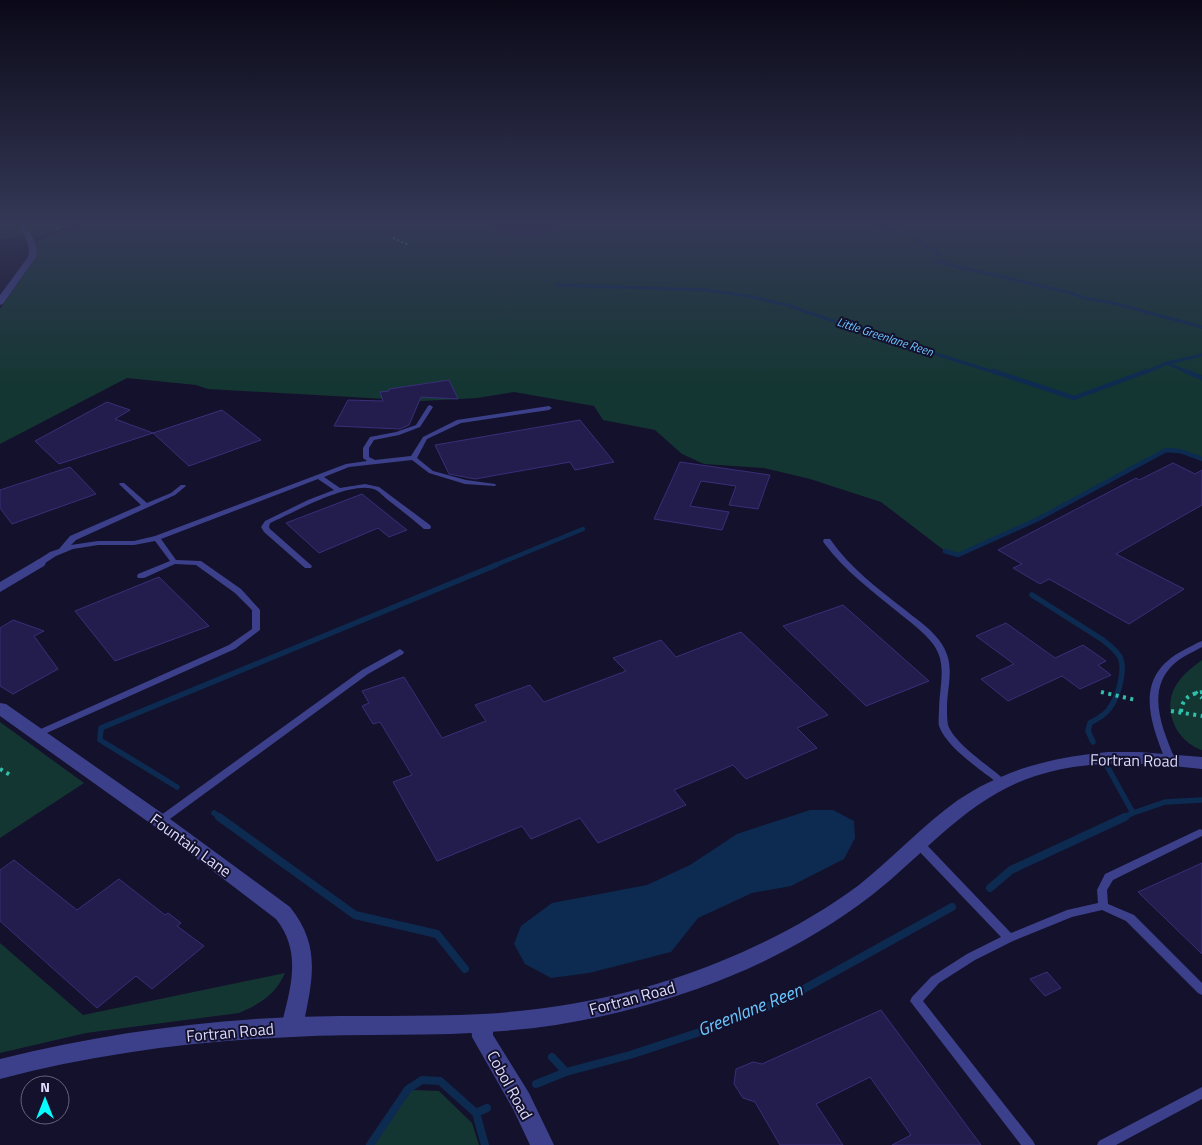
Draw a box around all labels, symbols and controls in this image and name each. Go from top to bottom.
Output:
water label: Little Greenlane Reen [835,312,937,361]
street label: Fortran Road [1090,747,1178,773]
street label: Fountain Lane [145,807,237,883]
street label: Fortran Road [586,975,678,1021]
water label: Greenlane Reen [693,976,807,1043]
street label: Fortran Road [185,1016,275,1048]
street label: Cobol Road [481,1046,539,1124]
north arrow [20,1075,70,1125]
text: N [40,1076,50,1097]

